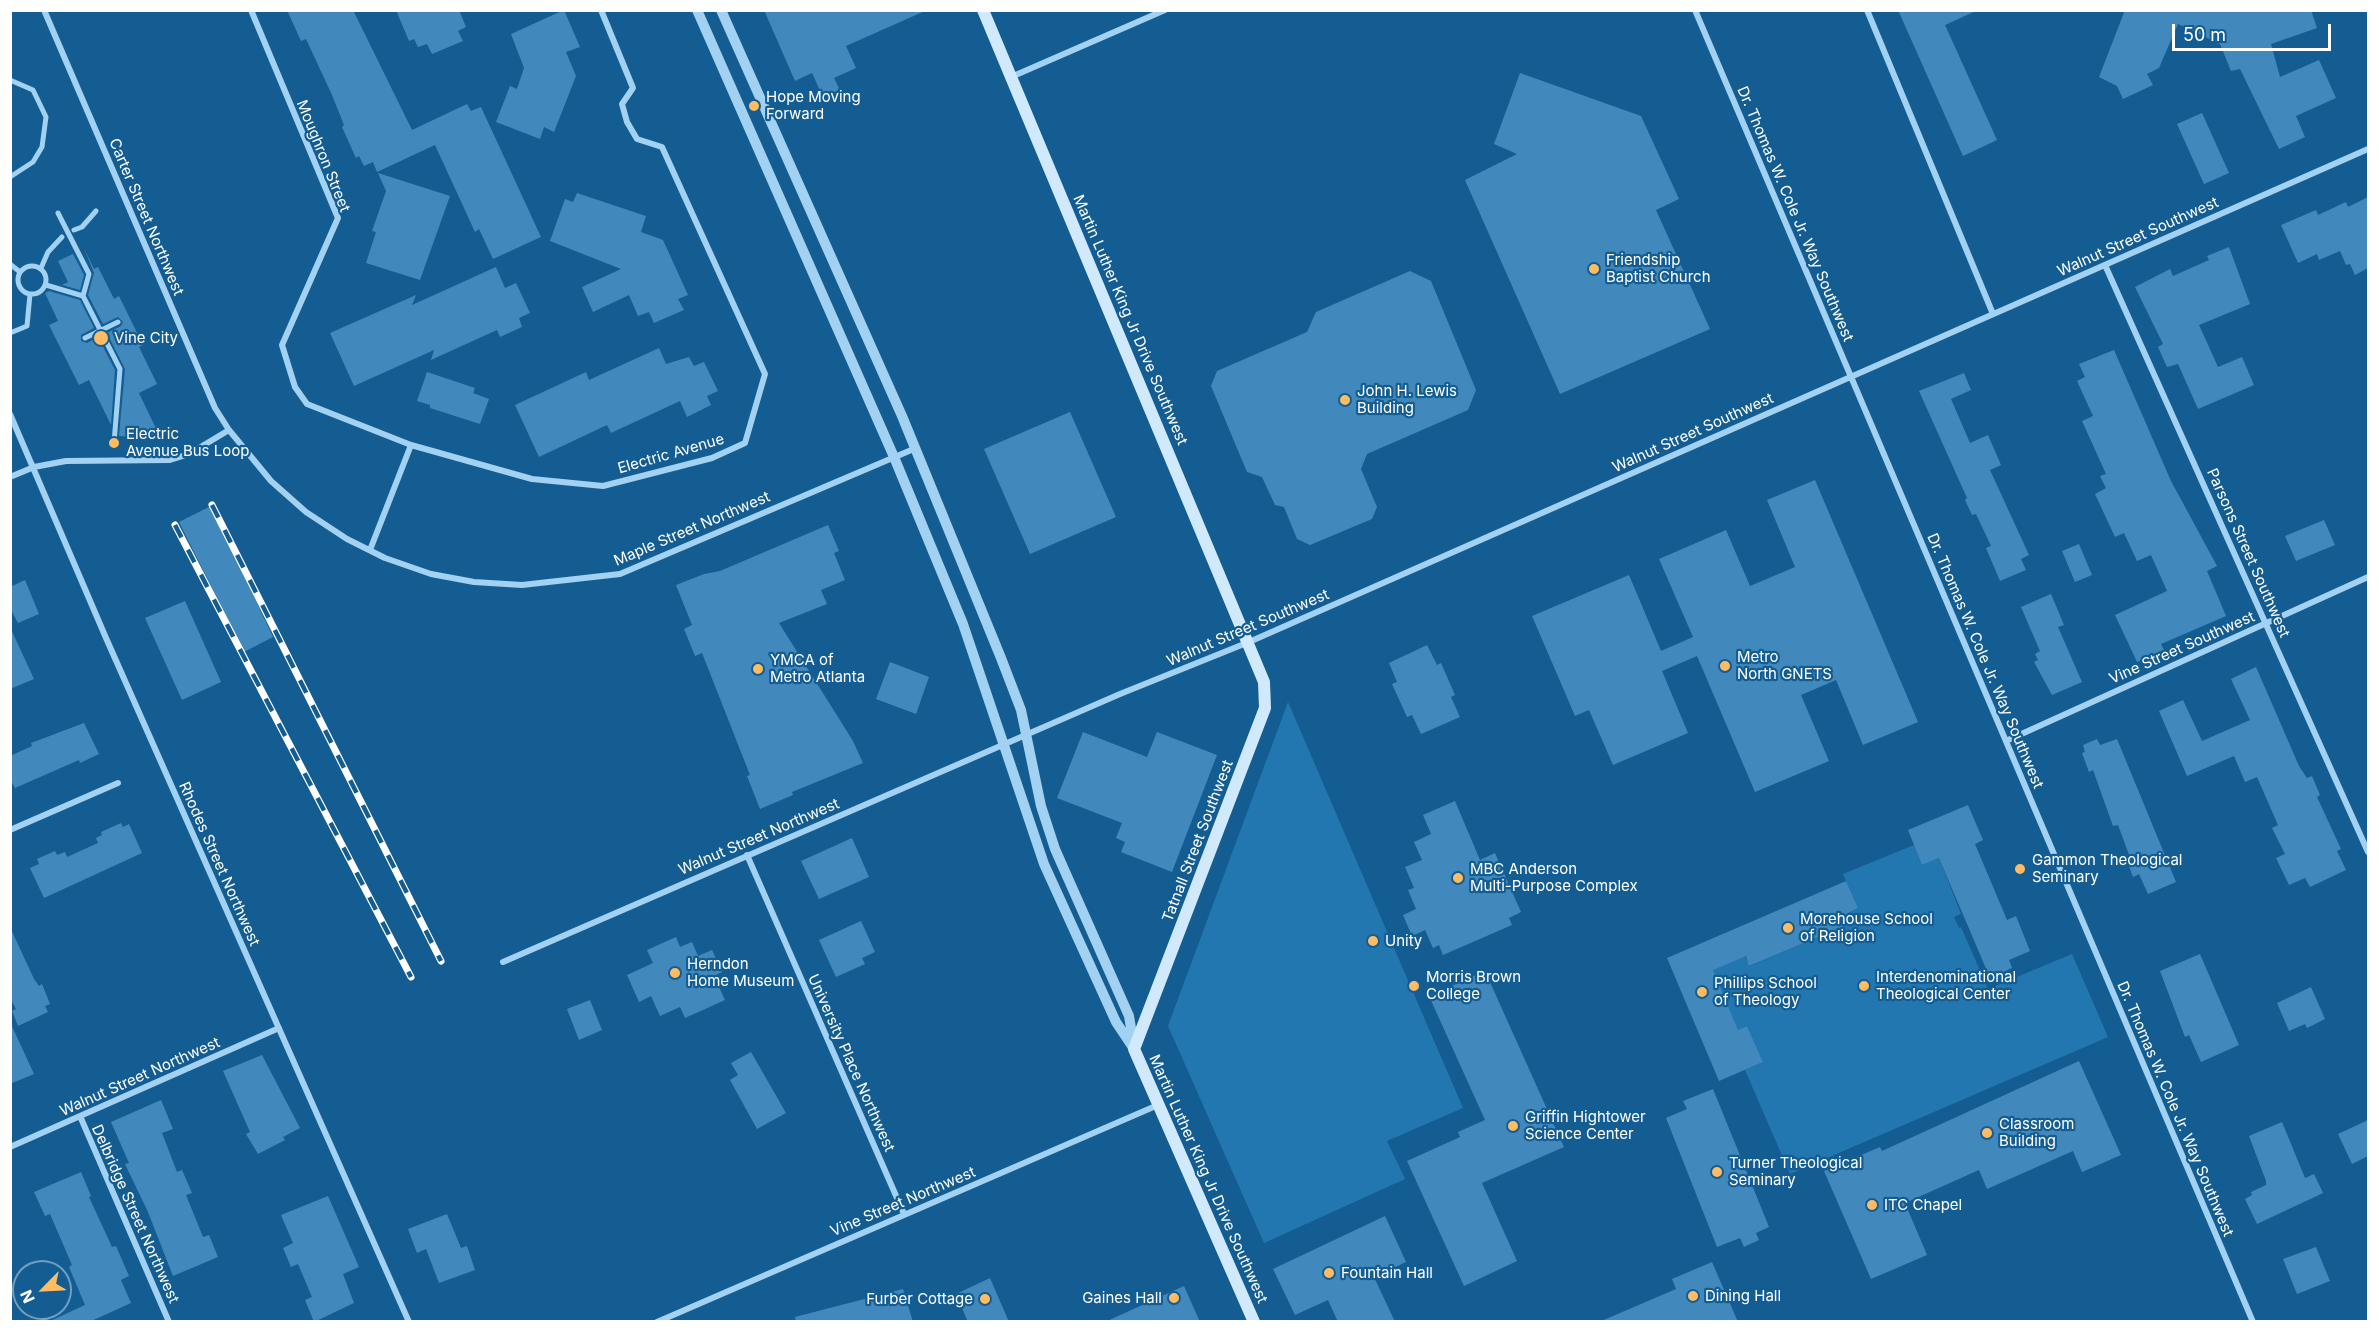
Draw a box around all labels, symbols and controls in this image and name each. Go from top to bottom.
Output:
scale bar [2175,12,2334,50]
text: 50 m [2183,24,2226,45]
street label: Dr. Thomas W. Cole Jr. Way Southwest [1733,84,1857,344]
place label: Hope Moving Forward [766,88,861,123]
street label: Moughron Street [292,97,354,215]
marker: Hope Moving Forward [747,99,761,113]
street label: Carter Street Northwest [105,136,187,298]
street label: Martin Luther King Jr Drive Southwest [1069,192,1191,448]
street label: Walnut Street Southwest [2055,193,2221,281]
place label: Friendship Baptist Church [1606,251,1711,286]
marker: Friendship Baptist Church [1587,262,1601,276]
marker: Vine City [92,329,110,347]
place label: Vine City [114,329,178,347]
place label: John H. Lewis Building [1357,382,1457,417]
street label: Walnut Street Southwest [1610,389,1776,477]
marker: John H. Lewis Building [1338,393,1352,407]
place label: Electric Avenue Bus Loop [126,425,249,460]
street label: Electric Avenue [616,430,726,478]
marker: Electric Avenue Bus Loop [107,436,121,450]
street label: Parsons Street Southwest [2203,466,2293,640]
street label: Maple Street Northwest [611,488,773,570]
street label: Dr. Thomas W. Cole Jr. Way Southwest [1923,531,2047,791]
street label: Walnut Street Southwest [1164,586,1332,670]
street label: Vine Street Southwest [2107,608,2257,688]
place label: Metro North GNETS [1737,648,1832,683]
place label: YMCA of Metro Atlanta [770,651,865,686]
marker: Metro North GNETS [1718,659,1732,673]
marker: YMCA of Metro Atlanta [751,662,765,676]
street label: Tatnall Street Southwest [1159,757,1237,925]
street label: Rhodes Street Northwest [175,779,263,949]
street label: Walnut Street Northwest [676,795,842,879]
place label: Gammon Theological Seminary [2032,851,2182,886]
place label: MBC Anderson Multi-Purpose Complex [1470,860,1638,895]
marker: Gammon Theological Seminary [2013,862,2027,876]
marker: MBC Anderson Multi-Purpose Complex [1451,871,1465,885]
place label: Morehouse School of Religion [1800,910,1933,945]
marker: Morehouse School of Religion [1781,921,1795,935]
place label: Unity [1385,932,1422,950]
marker: Unity [1366,934,1380,948]
place label: Herndon Home Museum [687,955,794,990]
marker: Herndon Home Museum [668,966,682,980]
place label: Morris Brown College [1426,968,1521,1003]
place label: Interdenominational Theological Center [1876,968,2016,1003]
street label: University Place Northwest [804,972,898,1154]
place label: Phillips School of Theology [1714,974,1817,1009]
marker: Morris Brown College [1407,979,1421,993]
marker: Interdenominational Theological Center [1857,979,1871,993]
street label: Dr. Thomas W. Cole Jr. Way Southwest [2113,979,2237,1239]
marker: Phillips School of Theology [1695,985,1709,999]
street label: Walnut Street Northwest [57,1034,223,1120]
street label: Martin Luther King Jr Drive Southwest [1145,1052,1271,1306]
place label: Griffin Hightower Science Center [1525,1108,1646,1143]
place label: Classroom Building [1999,1115,2074,1150]
marker: Griffin Hightower Science Center [1506,1119,1520,1133]
street label: Delbridge Street Northwest [87,1122,183,1306]
marker: Classroom Building [1980,1126,1994,1140]
place label: Turner Theological Seminary [1729,1154,1862,1189]
street label: Vine Street Northwest [828,1163,978,1241]
marker: Turner Theological Seminary [1710,1165,1724,1179]
place label: ITC Chapel [1884,1196,1962,1214]
marker: ITC Chapel [1865,1198,1879,1212]
north arrow [12,1260,72,1320]
place label: Fountain Hall [1341,1264,1433,1282]
marker: Fountain Hall [1322,1266,1336,1280]
text: N [16,1287,39,1306]
place label: Dining Hall [1705,1287,1781,1305]
place label: Gaines Hall [1082,1289,1162,1307]
marker: Dining Hall [1686,1289,1700,1303]
place label: Furber Cottage [866,1290,973,1308]
marker: Gaines Hall [1167,1291,1181,1305]
marker: Furber Cottage [978,1292,992,1306]

